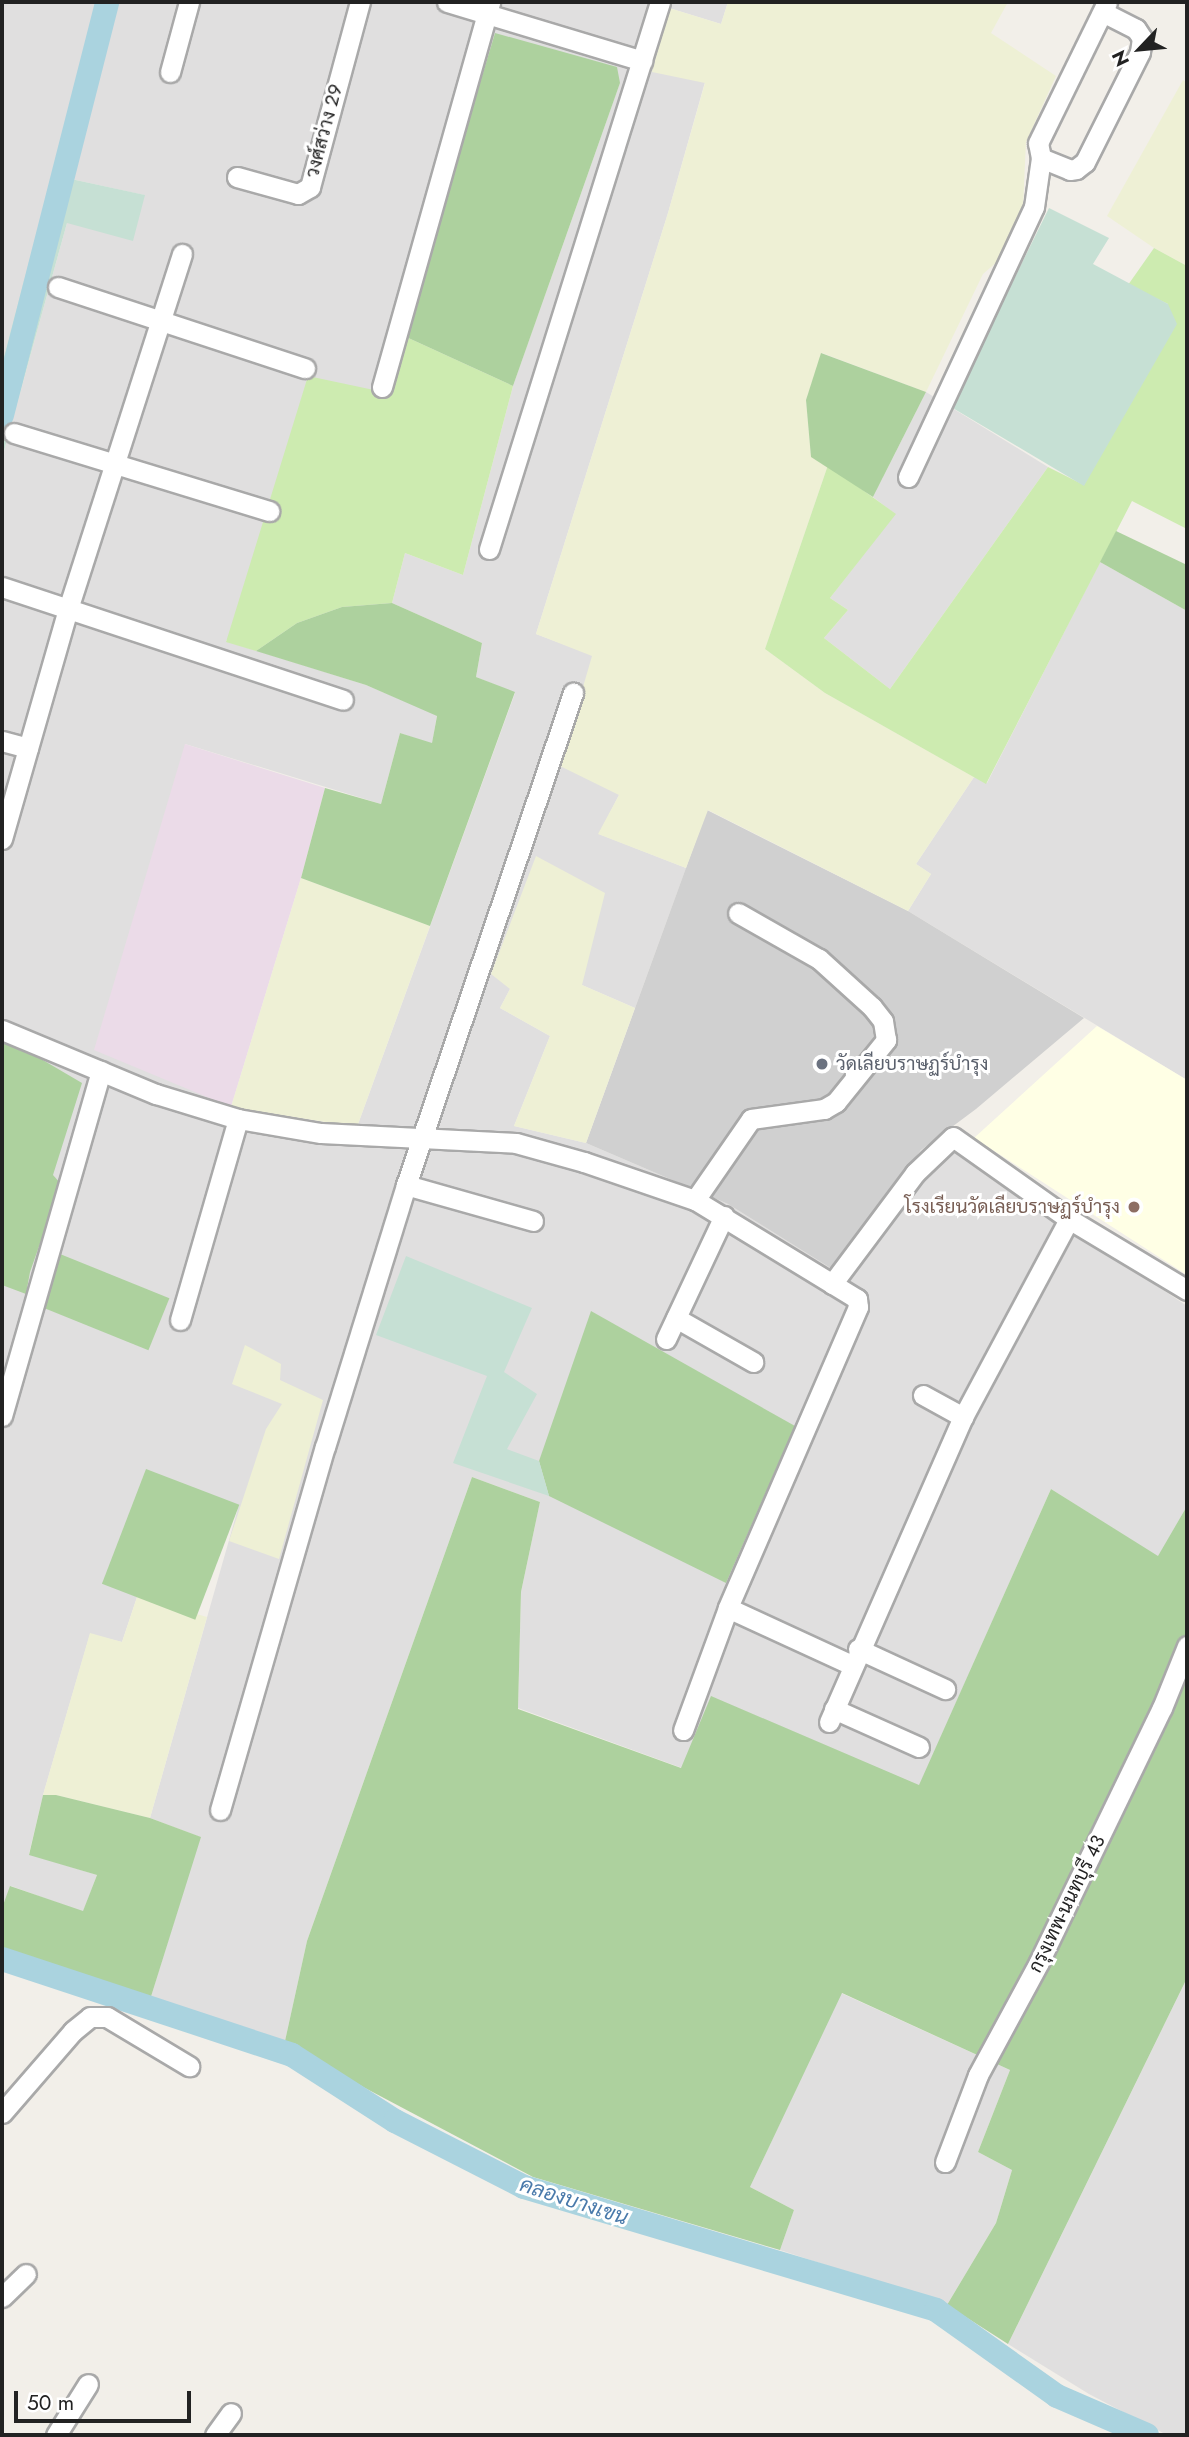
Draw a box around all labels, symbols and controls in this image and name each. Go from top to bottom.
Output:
north arrow [1105,14,1175,84]
text: N [1105,46,1136,71]
street label: วงศ์สว่าง 29 [301,82,347,180]
place label: วัดเลียบราษฏร์บำรุง [836,1053,988,1075]
marker: วัดเลียบราษฏร์บำรุง [814,1056,830,1072]
place label: โรงเรียนวัดเลียบราษฏร์บำรุง [905,1196,1120,1218]
marker: โรงเรียนวัดเลียบราษฏร์บำรุง [1126,1199,1142,1215]
street label: กรุงเทพ-นนทบุรี 43 [1024,1832,1110,1976]
water label: คลองบางเขน [517,2172,631,2230]
scale bar [18,2378,194,2422]
text: 50 m [27,2388,74,2418]

